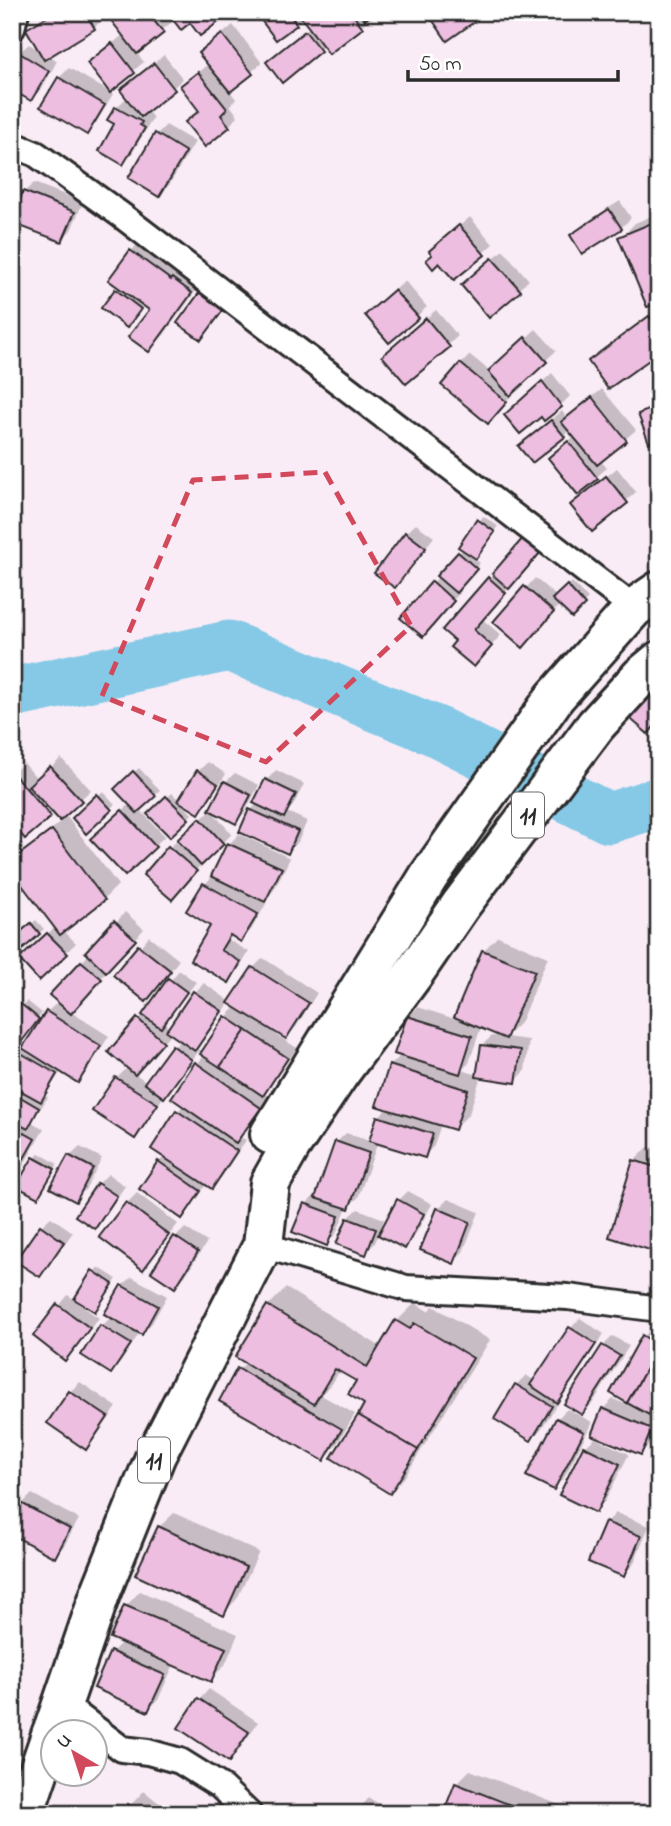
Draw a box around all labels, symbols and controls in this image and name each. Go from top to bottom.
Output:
scale bar [408,38,618,82]
text: 50 m [419,50,462,80]
road number: 11 [512,792,544,838]
road number: 11 [138,1438,170,1483]
north arrow [38,1717,108,1787]
text: U [52,1727,78,1756]

